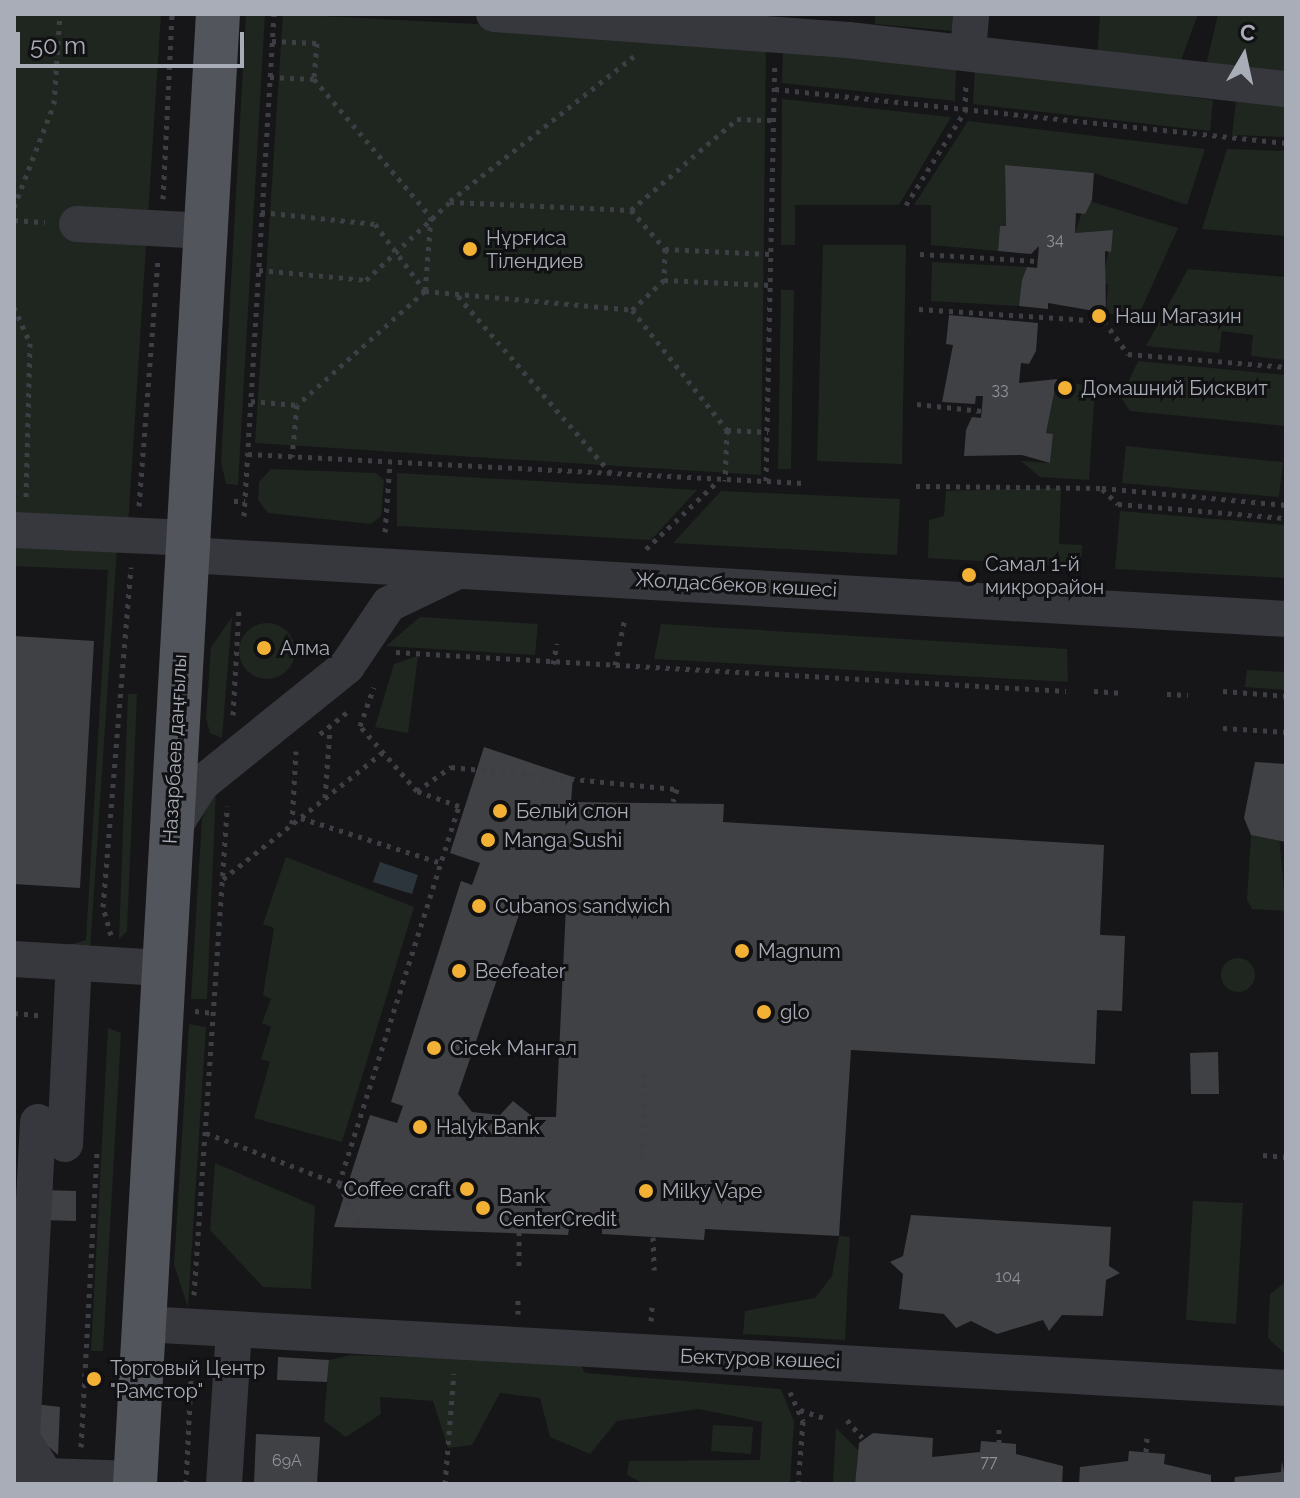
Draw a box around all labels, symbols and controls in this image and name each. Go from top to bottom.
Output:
scale bar [20,16,248,66]
north arrow [1204,16,1284,96]
text: С [1238,18,1257,46]
text: 50 m [30,31,86,60]
place label: Нұрғиса Тілендиев [486,226,583,273]
house number: 34 [1046,230,1064,250]
marker: Нұрғиса Тілендиев [461,240,479,258]
place label: Наш Магазин [1115,304,1242,328]
marker: Наш Магазин [1090,307,1108,325]
place label: Домашний Бисквит [1081,376,1268,400]
marker: Домашний Бисквит [1056,379,1074,397]
house number: 33 [991,380,1009,400]
place label: Самал 1-й микрорайон [985,552,1104,599]
marker: Самал 1-й микрорайон [960,566,978,584]
street label: Жолдасбеков көшесі [634,568,838,602]
place label: Алма [280,636,330,660]
marker: Алма [255,639,273,657]
street label: Назарбаев даңғылы [158,653,192,845]
place label: Белый слон [516,799,629,823]
marker: Белый слон [491,802,509,820]
place label: Manga Sushi [504,828,622,852]
marker: Manga Sushi [479,831,497,849]
place label: Cubanos sandwich [495,894,670,918]
marker: Cubanos sandwich [470,897,488,915]
place label: Magnum [758,939,841,963]
marker: Magnum [733,942,751,960]
place label: Beefeater [475,959,566,983]
marker: Beefeater [450,962,468,980]
place label: glo [780,1000,810,1024]
marker: glo [755,1003,773,1021]
place label: Cicek Мангал [450,1036,577,1060]
marker: Cicek Мангал [425,1039,443,1057]
place label: Halyk Bank [436,1115,540,1139]
marker: Halyk Bank [411,1118,429,1136]
place label: Coffee craft [344,1177,451,1201]
place label: Milky Vape [662,1179,763,1203]
marker: Coffee craft [458,1180,476,1198]
marker: Milky Vape [637,1182,655,1200]
place label: Bank CenterCredit [499,1184,617,1231]
marker: Bank CenterCredit [474,1199,492,1217]
house number: 104 [995,1267,1021,1287]
street label: Бектуров көшесі [679,1344,841,1374]
place label: Торговый Центр "Рамстор" [110,1356,265,1403]
marker: Торговый Центр "Рамстор" [85,1370,103,1388]
house number: 69А [272,1451,302,1471]
house number: 77 [980,1452,998,1472]

